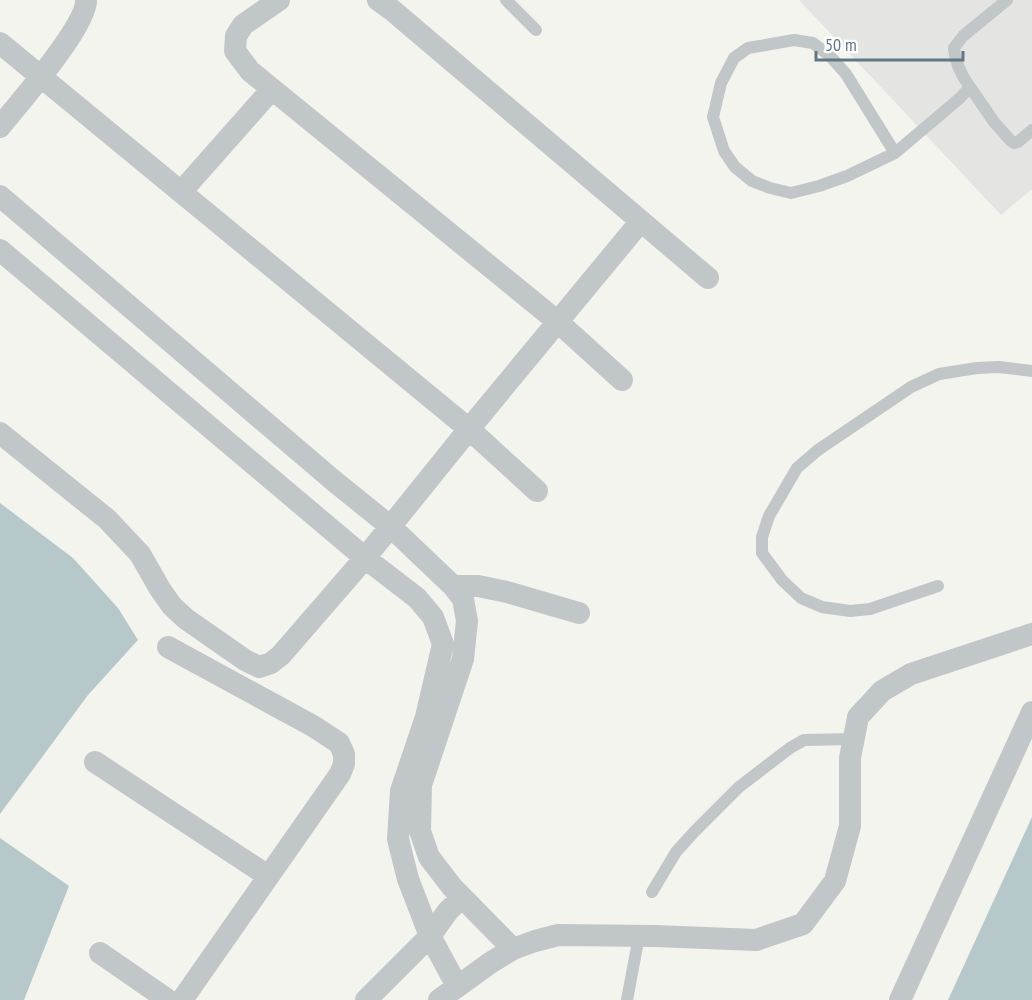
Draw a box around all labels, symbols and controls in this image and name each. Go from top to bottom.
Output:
scale bar [816,24,963,62]
text: 50 m [825,33,857,56]

